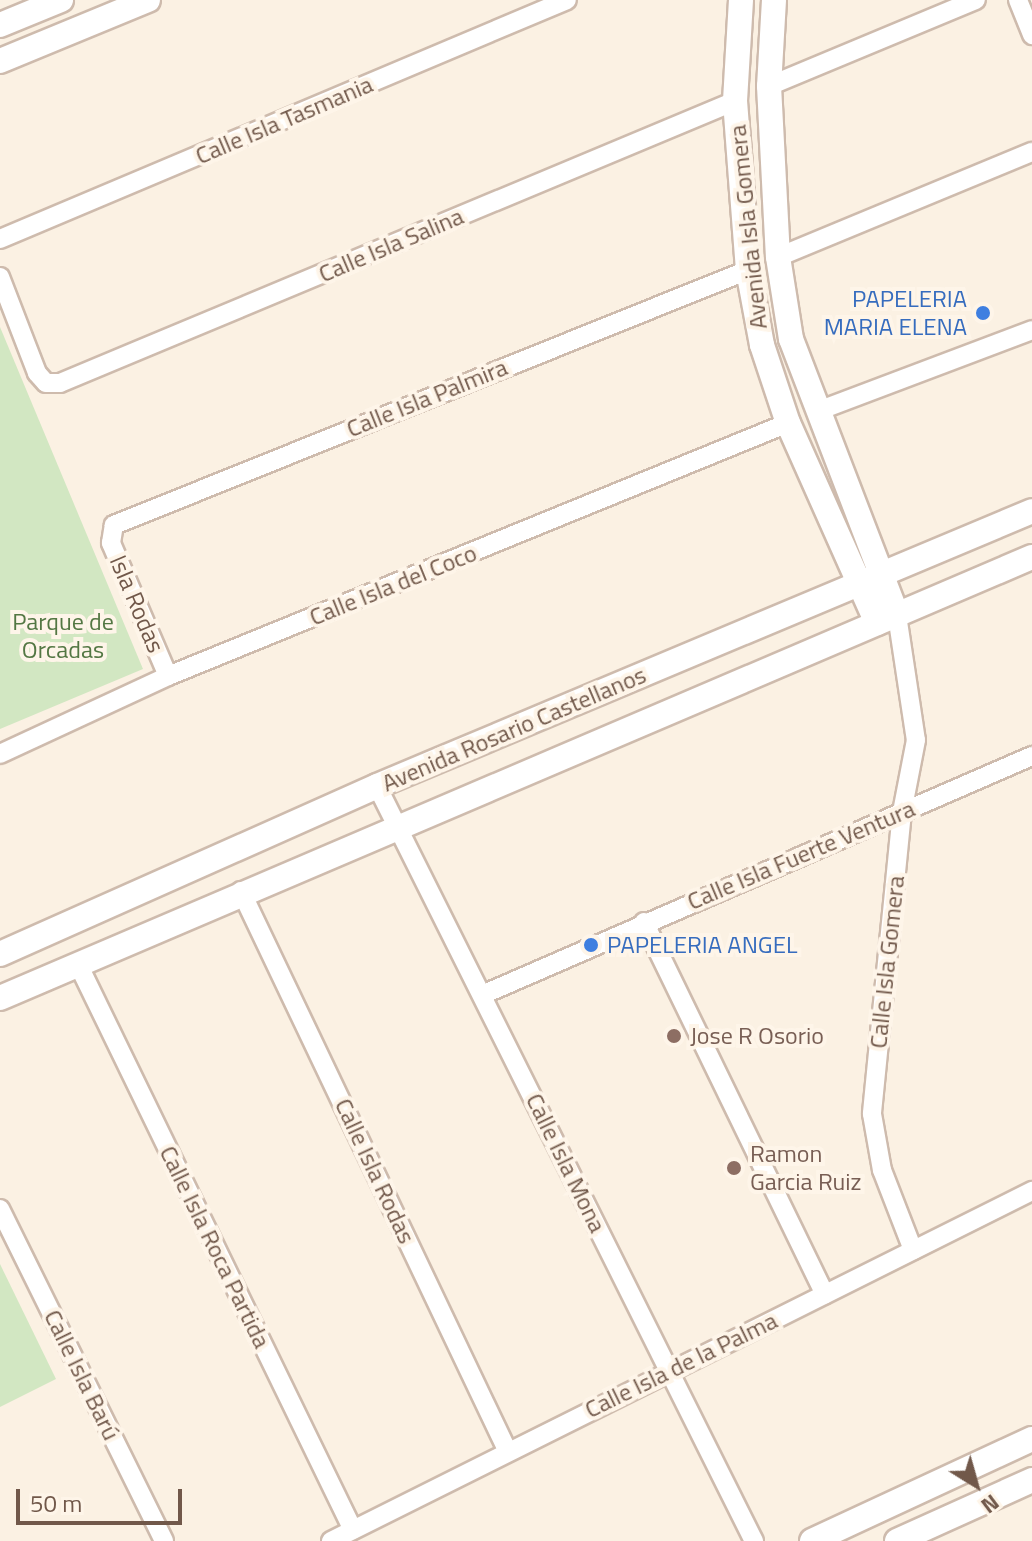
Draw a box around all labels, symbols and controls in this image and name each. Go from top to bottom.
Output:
street label: Calle Isla Tasmania [191,70,377,170]
street label: Avenida Isla Gomera [723,123,773,331]
street label: Calle Isla Salina [314,202,468,288]
place label: PAPELERIA MARIA ELENA [824,285,967,341]
marker: PAPELERIA MARIA ELENA [974,304,992,322]
street label: Calle Isla Palmira [342,353,512,443]
street label: Calle Isla del Coco [305,538,481,632]
street label: Isla Rodas [104,551,170,657]
park label: Parque de Orcadas [12,608,114,664]
street label: Avenida Rosario Castellanos [378,660,650,798]
street label: Calle Isla Fuerte Ventura [683,794,919,916]
street label: Calle Isla Gomera [864,874,910,1050]
place label: PAPELERIA ANGEL [607,931,797,959]
marker: PAPELERIA ANGEL [582,936,600,954]
place label: Jose R Osorio [690,1022,824,1050]
marker: Jose R Osorio [665,1027,683,1045]
street label: Calle Isla Mona [520,1089,612,1237]
street label: Calle Isla Rodas [329,1094,421,1248]
place label: Ramon Garcia Ruiz [750,1140,862,1196]
street label: Calle Isla Roca Partida [154,1141,276,1353]
marker: Ramon Garcia Ruiz [725,1159,743,1177]
street label: Calle Isla Barú [38,1305,126,1445]
street label: Calle Isla de la Palma [580,1306,782,1424]
north arrow [936,1445,1016,1525]
scale bar [20,1473,186,1523]
text: 50 m [30,1485,82,1521]
text: N [974,1486,1007,1522]

